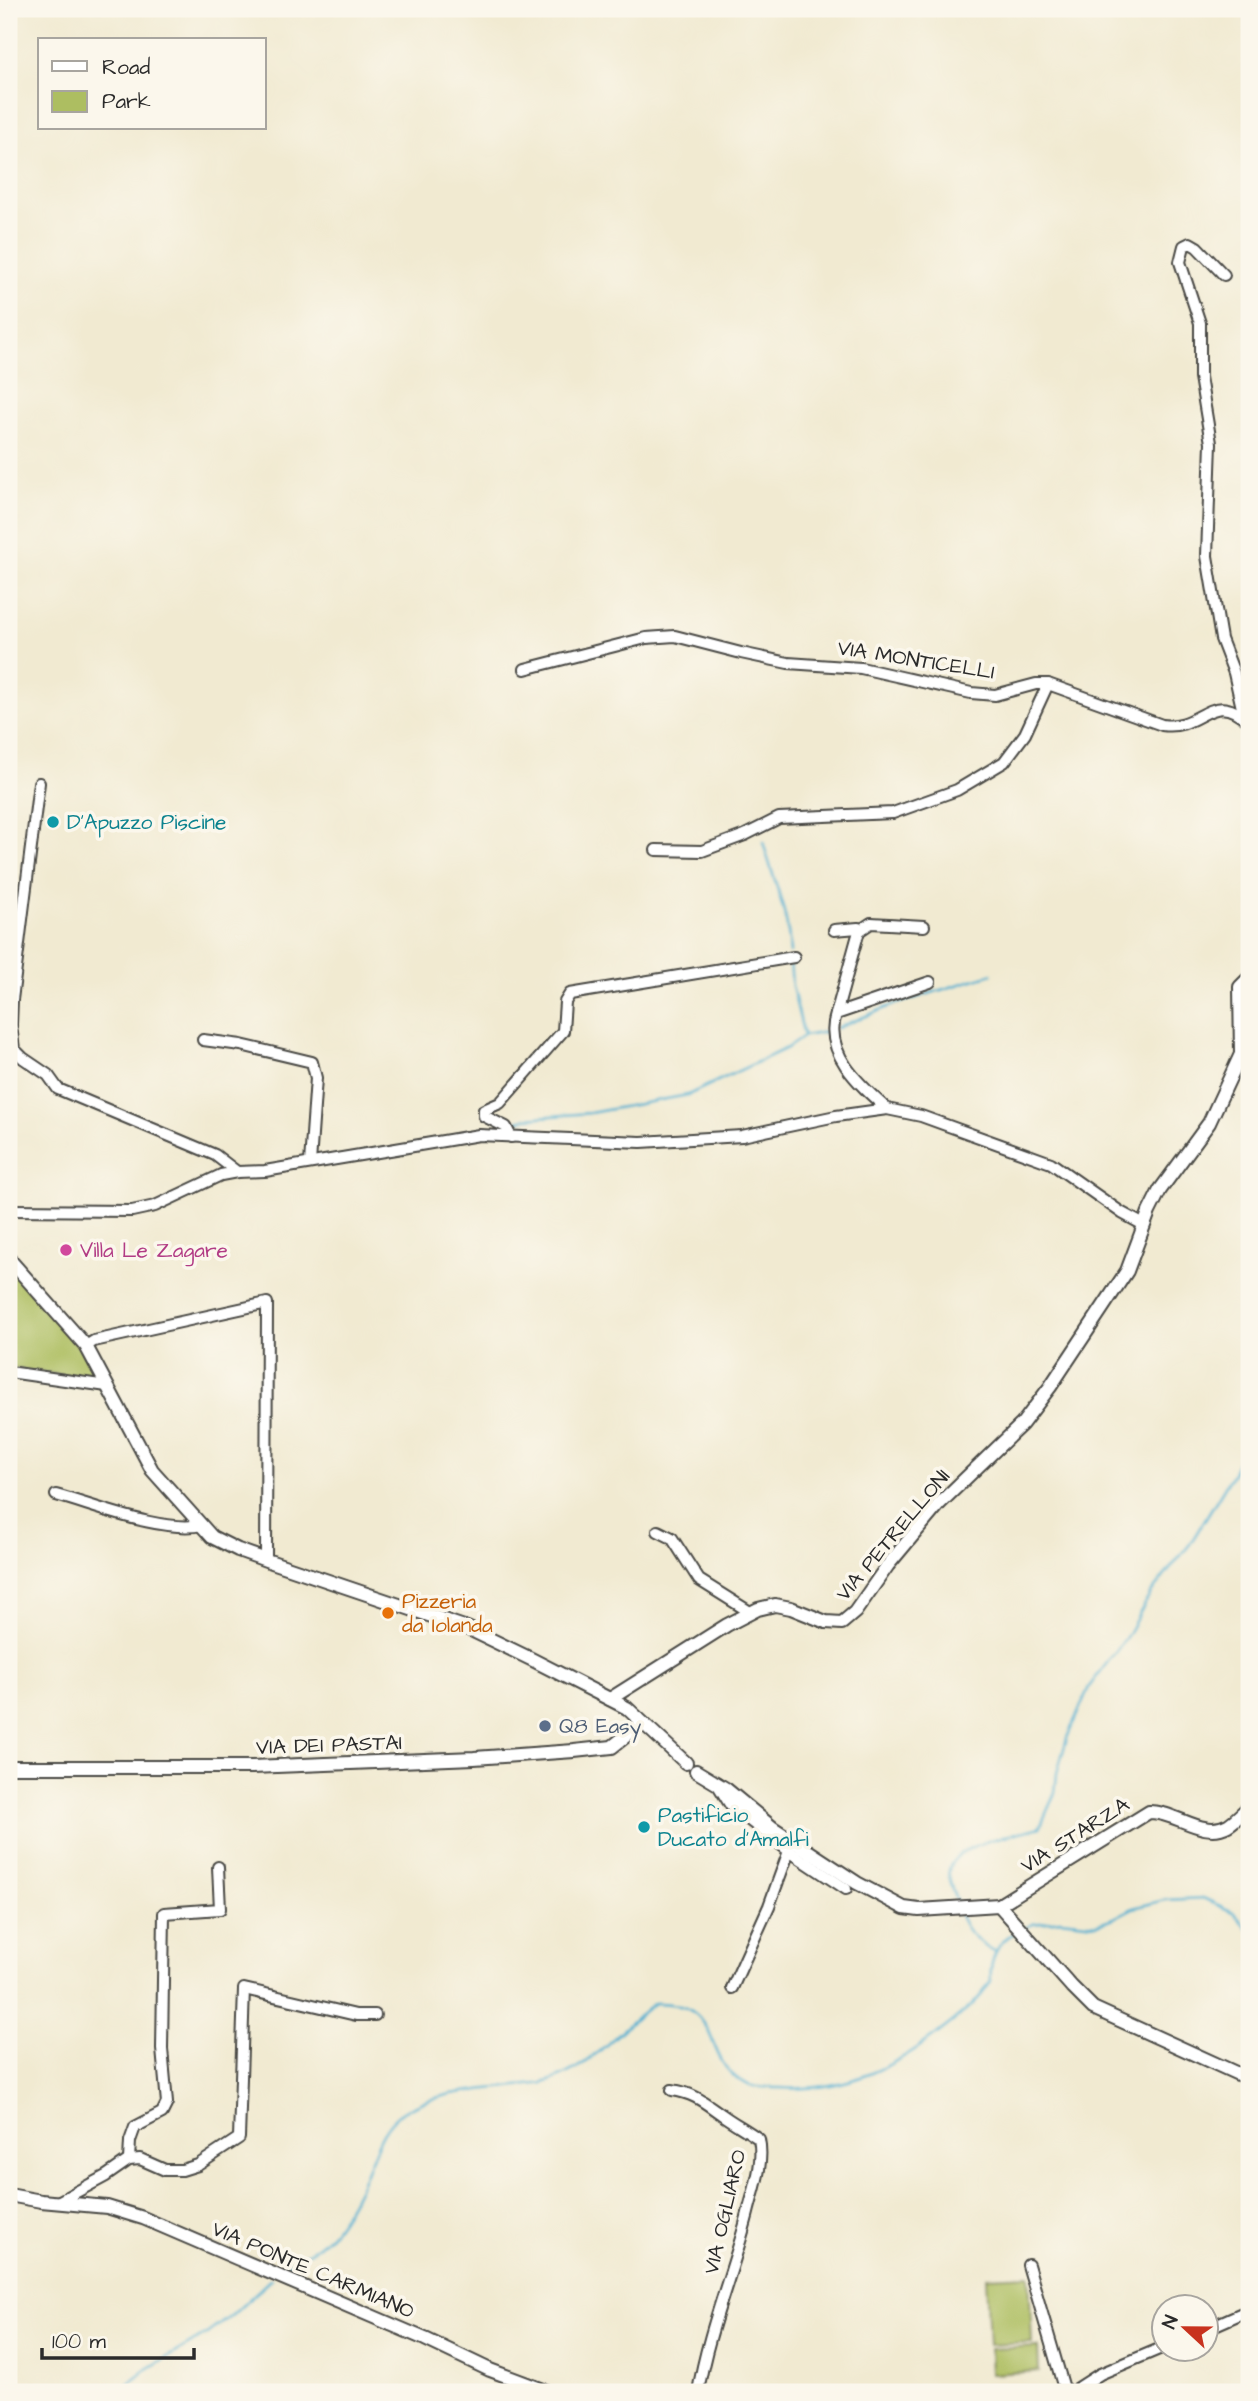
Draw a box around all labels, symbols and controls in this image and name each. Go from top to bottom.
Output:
legend [38,38,266,130]
text: Road [102,53,150,82]
text: Park [102,87,151,116]
street label: VIA MONTICELLI [835,633,997,687]
place label: D'Apuzzo Piscine [67,808,226,838]
marker: D'Apuzzo Piscine [45,814,61,830]
place label: Villa Le Zagare [80,1236,228,1267]
marker: Villa Le Zagare [58,1242,74,1258]
street label: VIA PETRELLONI [829,1463,957,1607]
place label: Pizzeria da Iolanda [402,1587,493,1640]
marker: Pizzeria da Iolanda [380,1605,396,1621]
place label: Q8 Easy [559,1712,642,1743]
marker: Q8 Easy [537,1718,553,1734]
street label: VIA DEI PASTAI [256,1728,402,1762]
street label: VIA STARZA [1015,1790,1135,1880]
place label: Pastificio Ducato d'Amalfi [658,1801,809,1854]
marker: Pastificio Ducato d'Amalfi [636,1819,652,1835]
street label: VIA OGLIARO [697,2147,753,2277]
street label: VIA PONTE CARMIANO [207,2214,419,2326]
north arrow [1150,2292,1220,2362]
text: N [1156,2312,1185,2333]
scale bar [42,2317,194,2361]
text: 100 m [52,2327,107,2356]

